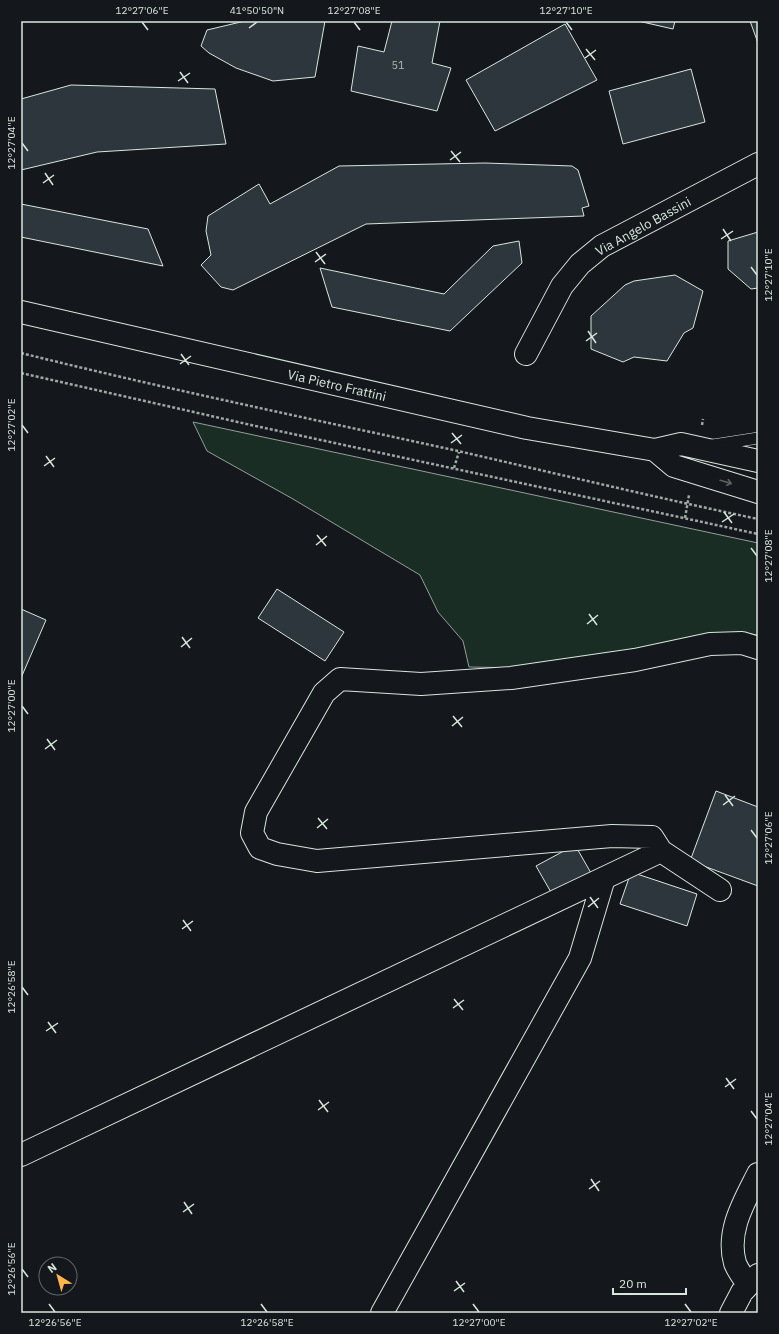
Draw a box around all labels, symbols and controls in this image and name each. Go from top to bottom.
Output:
text: 12°27'06"E [115,4,169,17]
text: 41°50'50"N [230,4,284,17]
text: 12°27'08"E [327,4,381,17]
text: 12°27'10"E [539,4,593,17]
house number: 51 [391,58,405,72]
text: 12°27'04"E [5,116,18,170]
street label: Via Angelo Bassini [593,193,694,260]
text: 12°27'10"E [762,248,775,302]
street label: Via Pietro Frattini [286,366,388,405]
text: 12°27'02"E [5,398,18,452]
one-way arrow [719,479,732,486]
text: 12°27'08"E [762,529,775,583]
text: 12°27'00"E [5,679,18,733]
text: 12°27'06"E [762,811,775,865]
text: 12°26'58"E [5,960,18,1014]
text: 12°27'04"E [762,1092,775,1146]
text: 12°26'56"E [5,1242,18,1296]
north arrow [38,1256,78,1296]
text: N [45,1260,59,1276]
scale bar [613,1270,686,1296]
text: 20 m [619,1276,647,1291]
text: 12°26'56"E [28,1316,82,1329]
text: 12°26'58"E [240,1316,294,1329]
text: 12°27'00"E [452,1316,506,1329]
text: 12°27'02"E [664,1316,718,1329]

